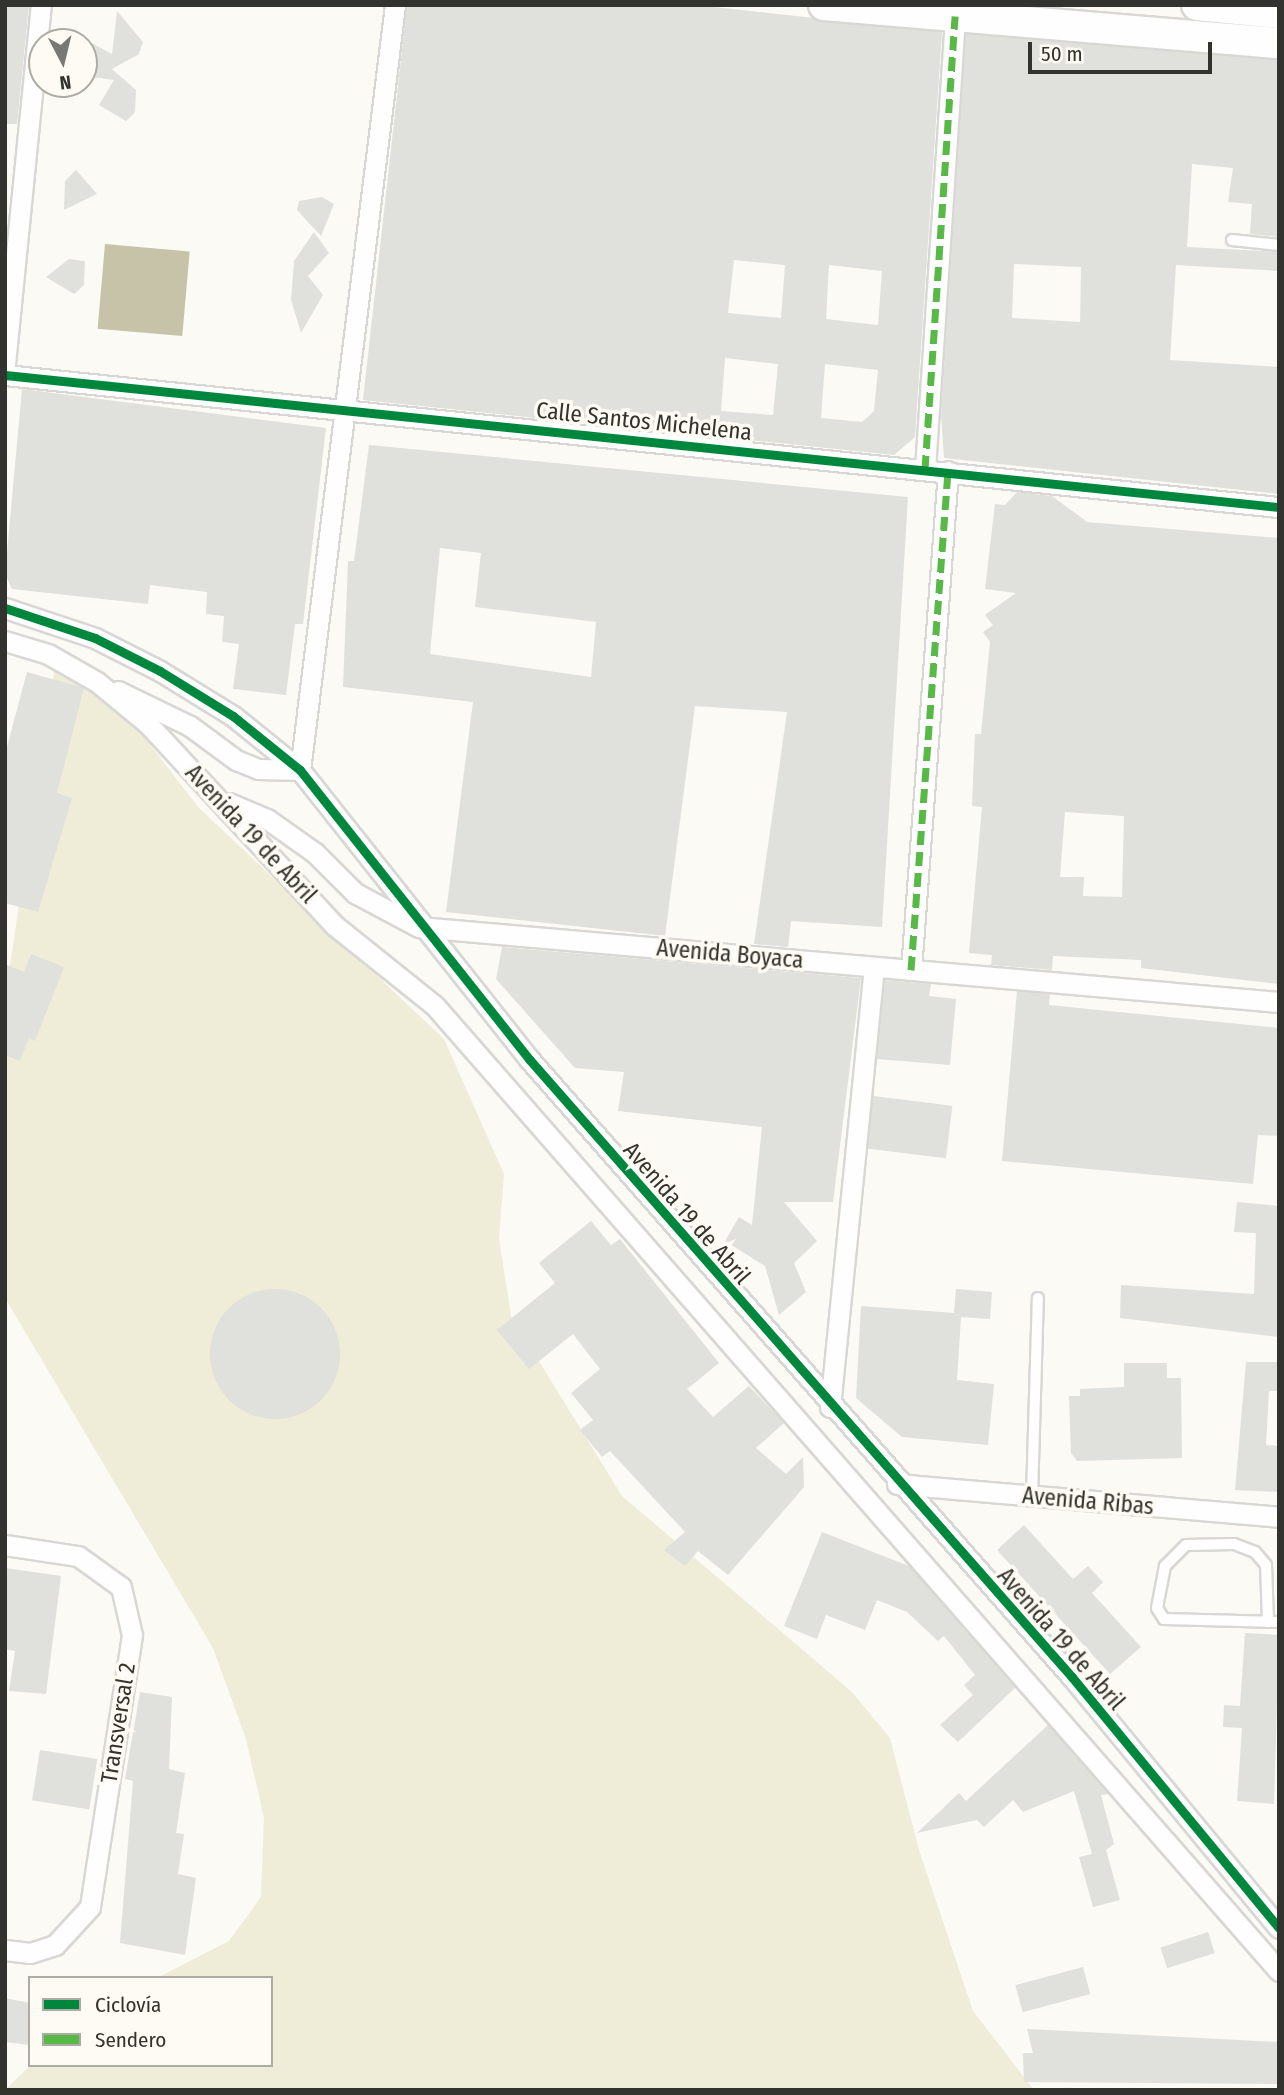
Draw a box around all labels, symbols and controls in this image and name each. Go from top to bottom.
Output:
north arrow [28,28,98,98]
scale bar [1032,28,1216,72]
text: 50 m [1041,41,1083,67]
text: N [58,70,72,94]
street label: Calle Santos Michelena [535,396,753,446]
street label: Avenida 19 de Abril [180,759,322,909]
street label: Avenida Boyaca [655,934,805,974]
street label: Avenida 19 de Abril [618,1136,756,1290]
street label: Avenida Ribas [1021,1482,1155,1520]
street label: Avenida 19 de Abril [992,1562,1130,1716]
street label: Transversal 2 [95,1661,141,1785]
legend [28,1976,273,2067]
text: Ciclovía [95,1992,161,2018]
text: Sendero [95,2027,166,2053]

